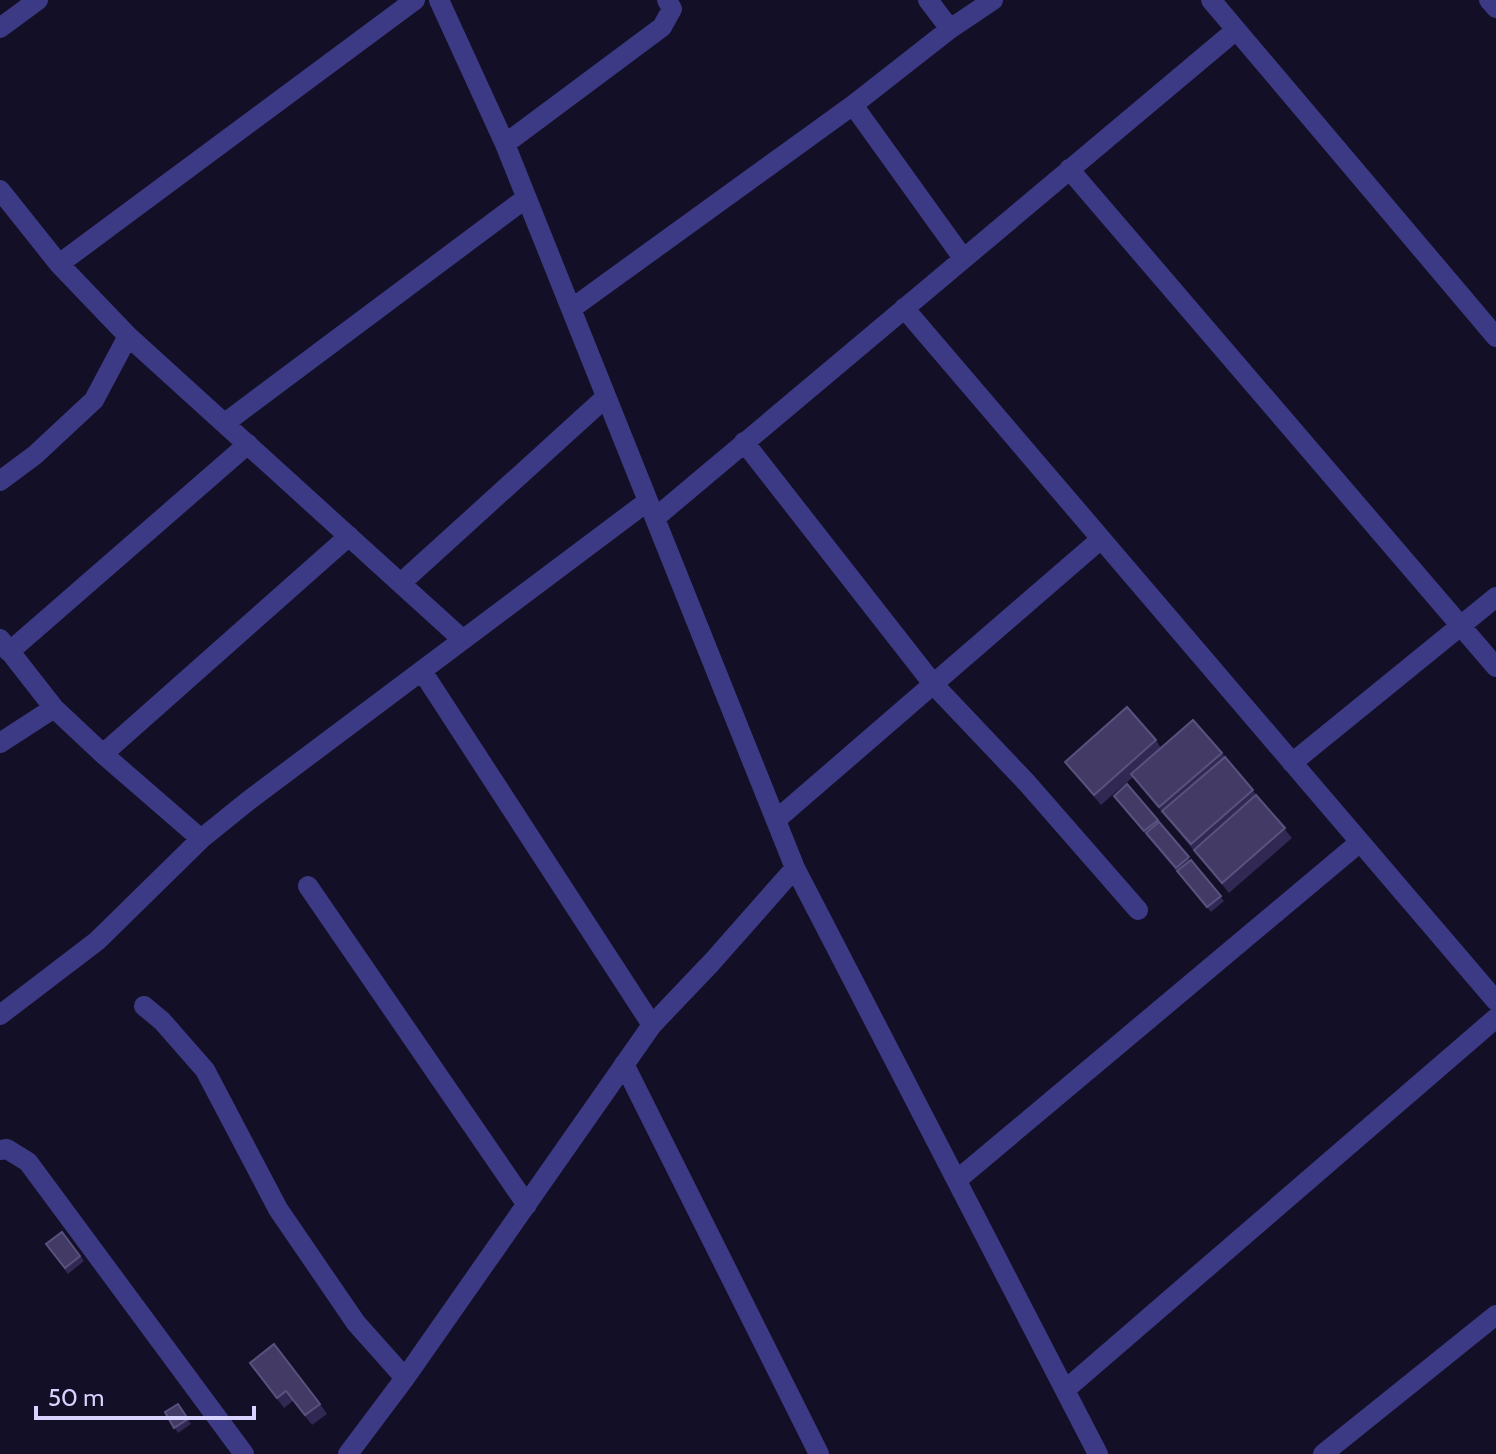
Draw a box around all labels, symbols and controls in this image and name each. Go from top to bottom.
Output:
scale bar [36,1370,254,1420]
text: 50 m [48,1383,104,1412]

